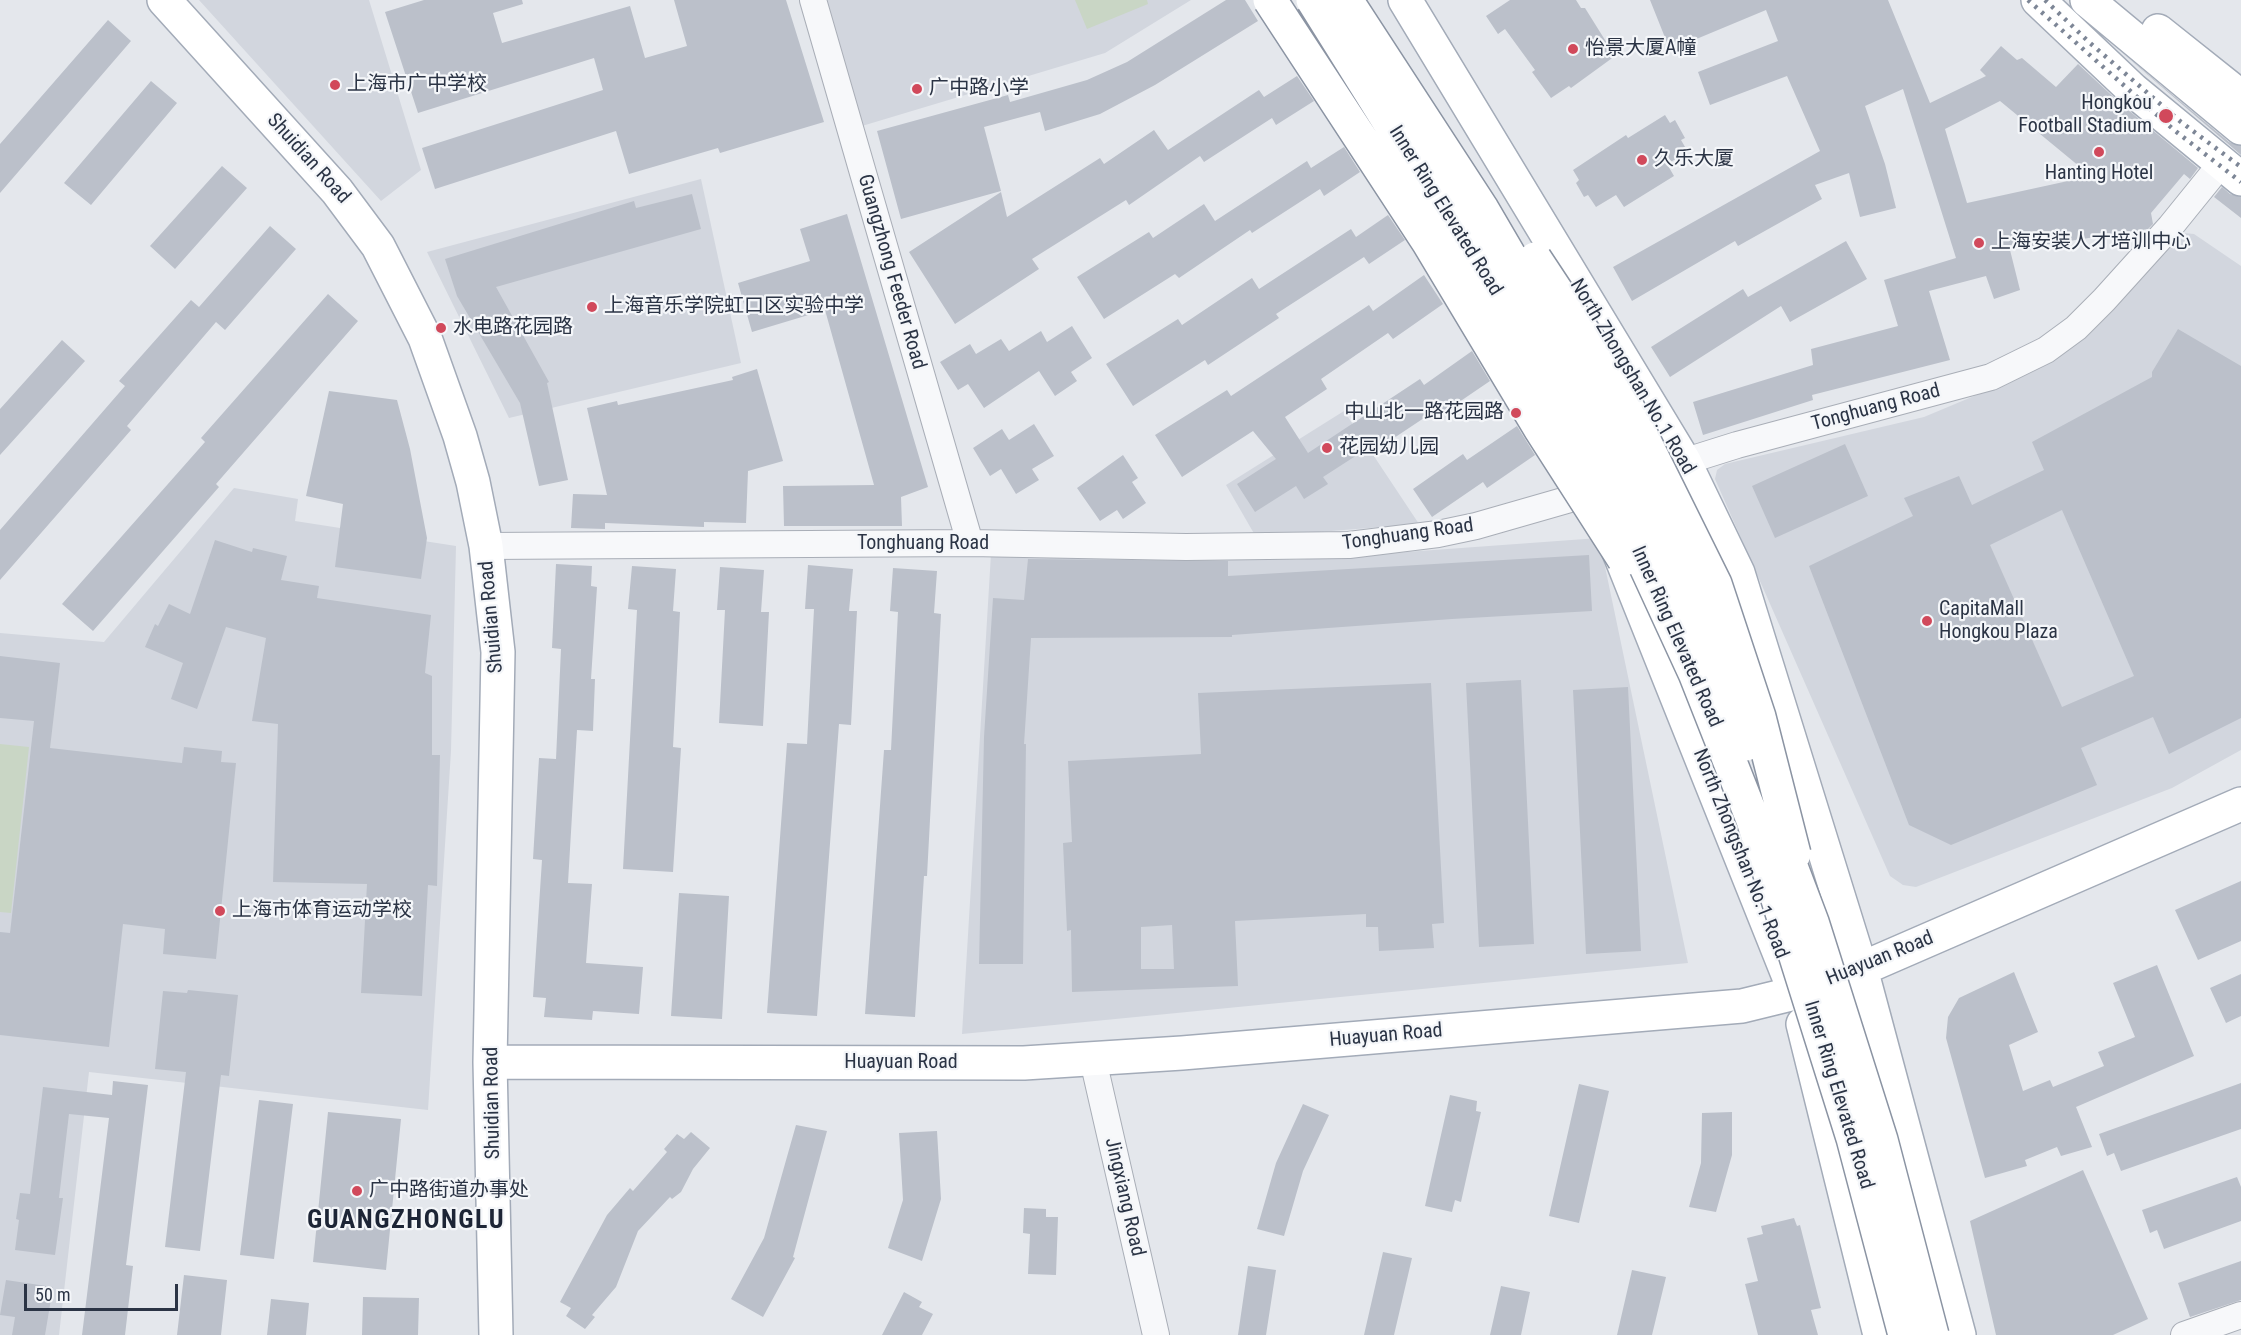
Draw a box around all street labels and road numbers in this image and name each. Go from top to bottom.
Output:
street label: Shuidian Road [261,109,355,209]
street label: Inner Ring Elevated Road [1383,122,1507,300]
street label: Guangzhong Feeder Road [852,172,930,372]
street label: North Zhongshan No.1 Road [1564,275,1700,479]
street label: Tonghuang Road [1809,379,1943,437]
street label: Tonghuang Road [1341,514,1475,556]
street label: Tonghuang Road [857,532,989,556]
street label: Inner Ring Elevated Road [1625,543,1727,731]
street label: Shuidian Road [475,560,509,674]
street label: North Zhongshan No.1 Road [1687,746,1793,962]
street label: Huayuan Road [1823,927,1937,991]
street label: Inner Ring Elevated Road [1798,998,1878,1192]
street label: Huayuan Road [1328,1019,1444,1053]
street label: Shuidian Road [480,1046,506,1160]
street label: Huayuan Road [844,1051,958,1075]
street label: Jingxiang Road [1099,1135,1149,1259]

